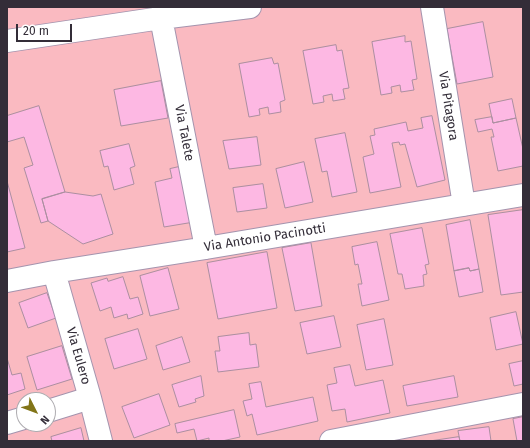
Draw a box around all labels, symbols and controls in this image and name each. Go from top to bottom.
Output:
scale bar [18,16,74,42]
text: 20 m [23,24,49,38]
street label: Via Pitagora [435,70,461,142]
street label: Via Talete [171,104,197,162]
street label: Via Antonio Pacinotti [203,221,327,255]
street label: Via Eulero [62,326,94,386]
north arrow [16,392,56,432]
text: N [37,413,52,427]

